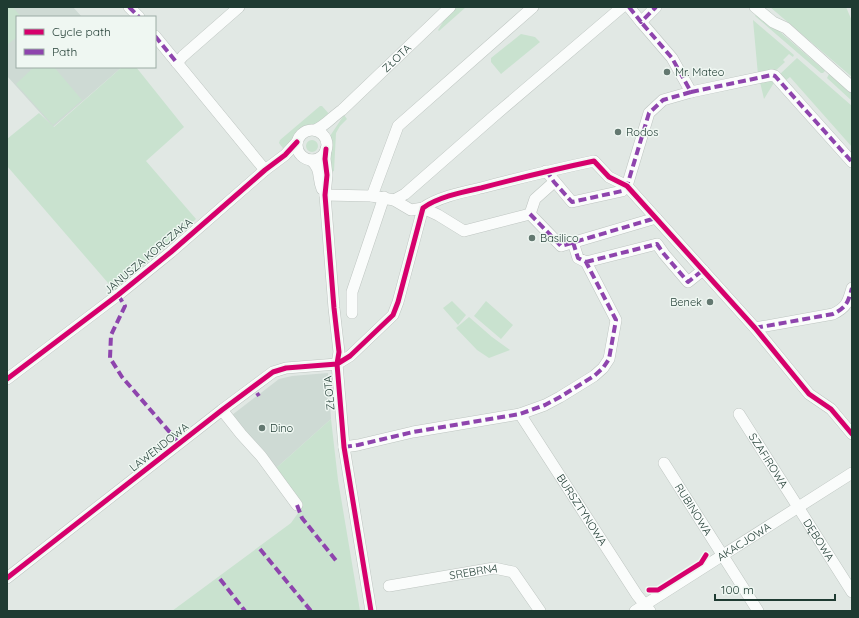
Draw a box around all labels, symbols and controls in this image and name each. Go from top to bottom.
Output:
legend [16,16,156,68]
text: Cycle path [52,24,111,39]
street label: ZŁOTA [379,41,414,75]
text: Path [52,44,77,59]
place label: Mr. Mateo [675,65,725,79]
marker: Mr. Mateo [662,67,672,77]
place label: Rodos [626,125,658,139]
marker: Rodos [613,127,623,137]
street label: JANUSZA KORCZAKA [101,215,195,297]
place label: Basilico [540,231,579,245]
marker: Basilico [527,233,537,243]
place label: Benek [670,295,702,309]
marker: Benek [705,297,715,307]
street label: ZŁOTA [321,375,337,411]
street label: LAWENDOWA [127,420,191,474]
place label: Dino [270,421,294,435]
marker: Dino [257,423,267,433]
street label: SZAFIROWA [746,430,791,491]
street label: BURSZTYNOWA [554,471,610,548]
street label: RUBINOWA [672,481,715,538]
street label: DĘBOWA [800,516,837,564]
street label: AKACJOWA [714,520,773,564]
street label: SREBRNA [448,561,500,583]
scale bar [715,576,835,602]
text: 100 m [721,582,754,597]

